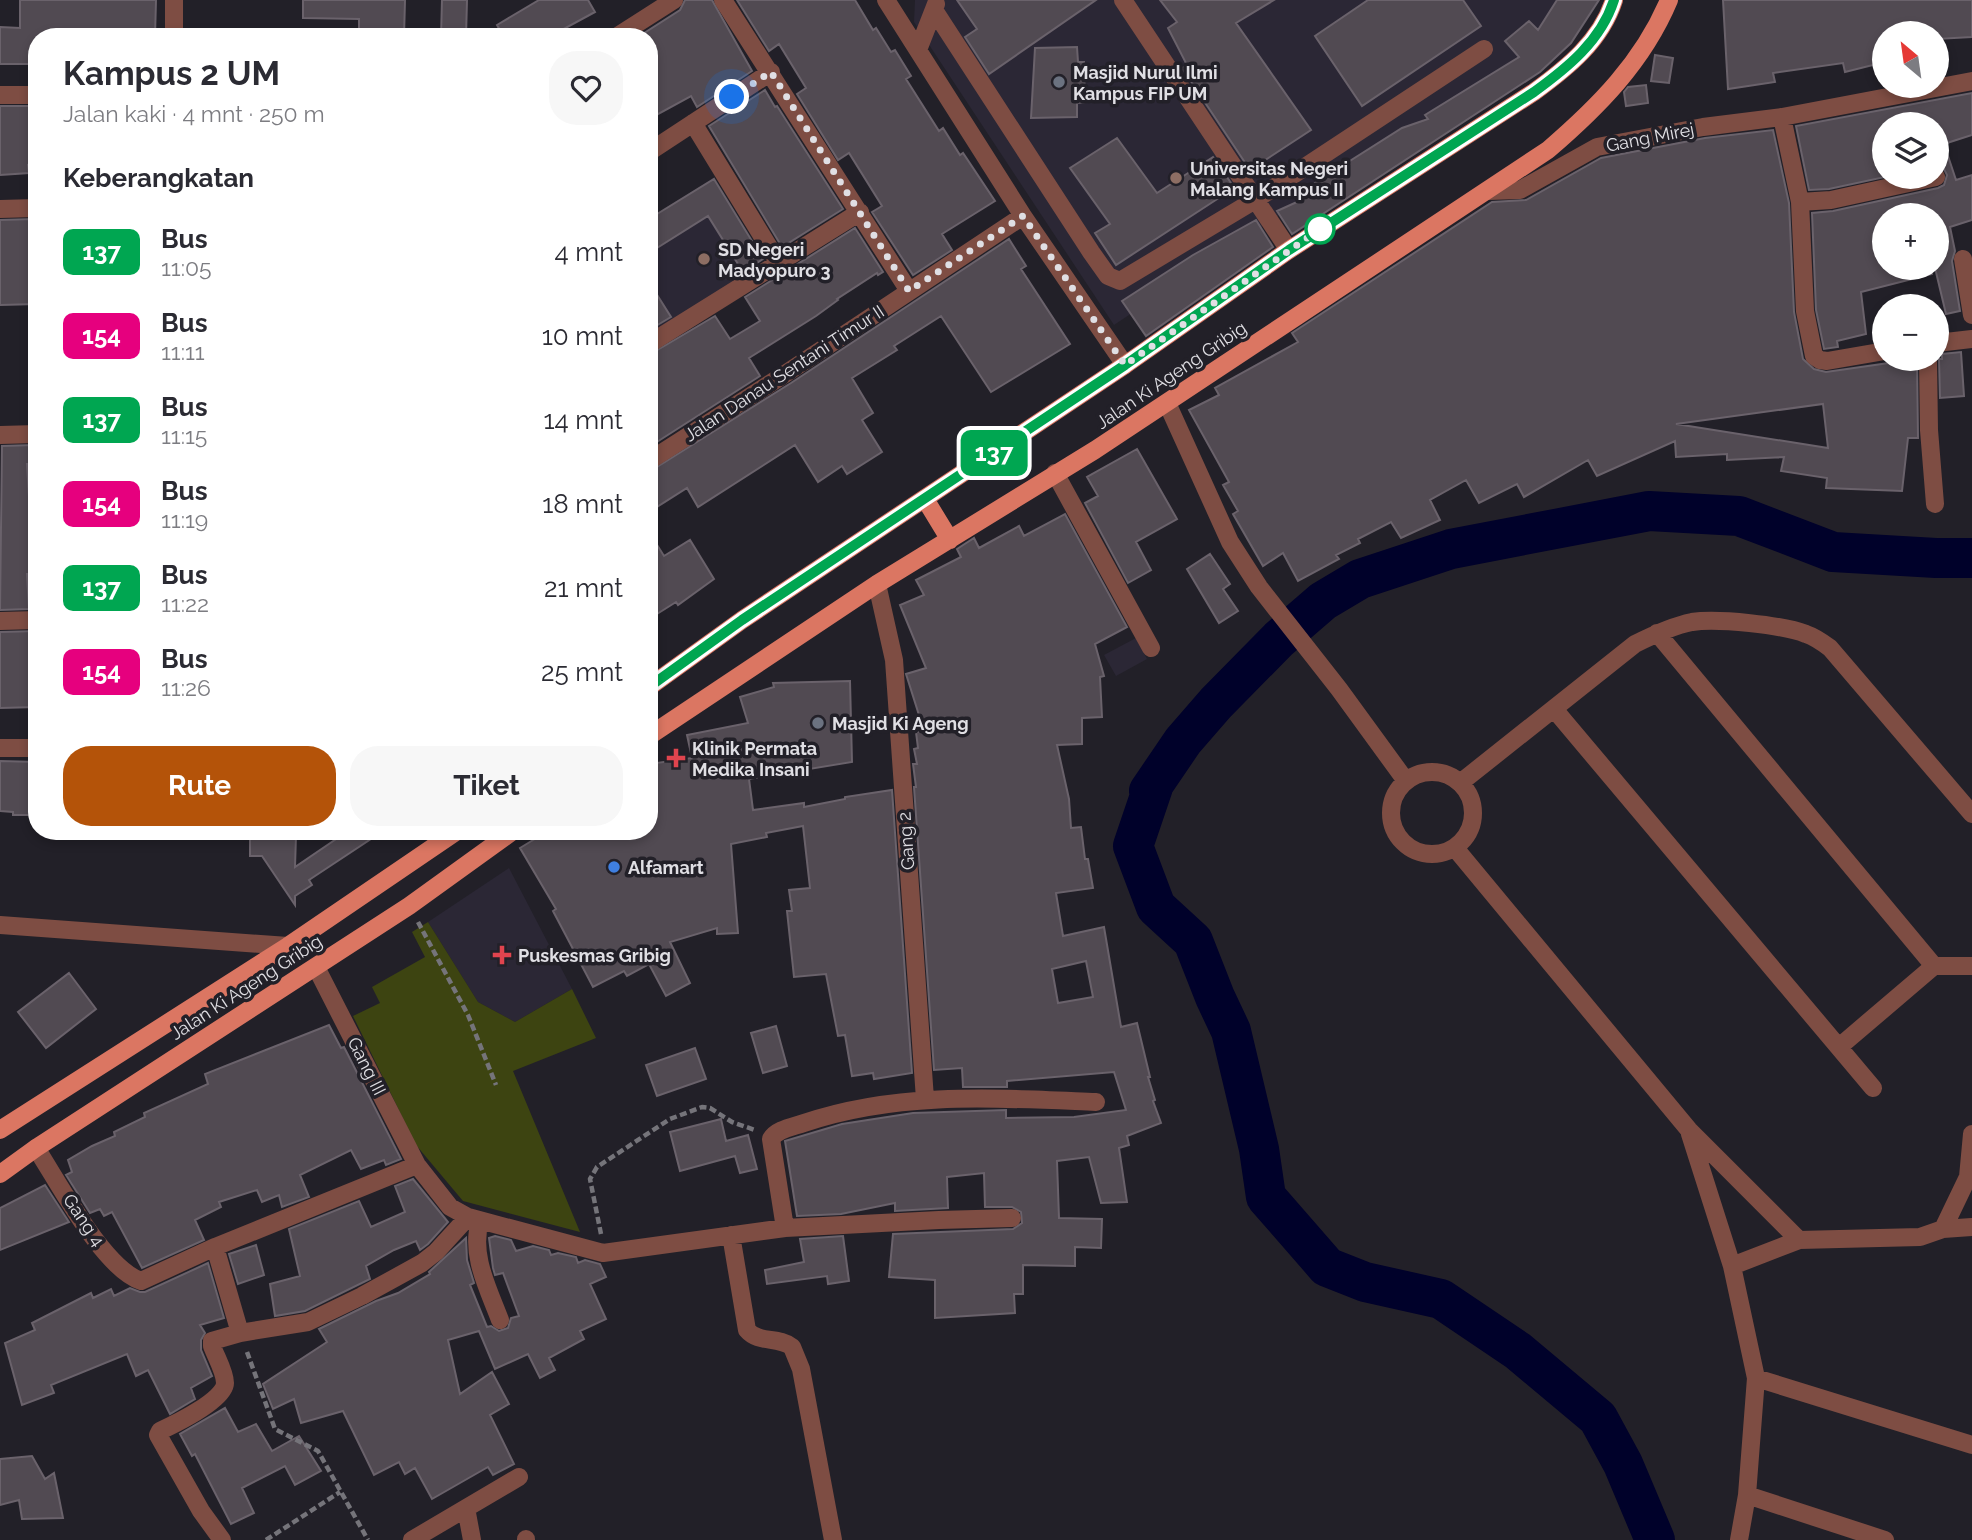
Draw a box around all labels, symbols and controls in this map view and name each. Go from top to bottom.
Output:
north arrow [1872,21,1950,98]
map controls [1872,21,1949,371]
button: heart [549,51,623,125]
text: Kampus 2 UM [63,54,280,93]
place label: Masjid Nurul Ilmi Kampus FIP UM [1073,62,1218,104]
marker: Masjid Nurul Ilmi Kampus FIP UM [1051,74,1067,90]
your location [714,79,749,114]
text: Jalan kaki · 4 mnt · 250 m [63,100,325,127]
button: layers [1872,112,1949,189]
street label: Gang Mirej [1604,118,1696,156]
place label: Universitas Negeri Malang Kampus II [1190,158,1348,200]
text: Keberangkatan [63,163,254,193]
marker: Universitas Negeri Malang Kampus II [1168,170,1184,186]
button: + [1872,203,1949,280]
unlabelled marker [1305,214,1335,244]
text: Bus [161,224,208,254]
text: 137 [82,237,121,266]
text: 4 mnt [555,237,623,267]
place label: SD Negeri Madyopuro 3 [718,239,831,281]
marker: SD Negeri Madyopuro 3 [696,251,712,267]
text: 11:05 [161,254,212,281]
button: − [1872,294,1949,371]
street label: Jalan Danau Sentani Timur II [680,300,888,446]
text: Bus [161,308,208,338]
street label: Jalan Ki Ageng Gribig [1092,317,1250,433]
text: 154 [82,321,121,350]
text: 10 mnt [542,321,623,351]
text: 11:11 [161,338,205,365]
text: Bus [161,392,208,422]
text: 137 [82,405,121,434]
text: 14 mnt [543,405,623,435]
text: 11:15 [161,422,207,449]
line badge: 137 [954,430,1034,476]
text: 137 [975,438,1013,467]
text: Bus [161,476,208,506]
text: 154 [82,489,121,518]
text: 18 mnt [542,489,623,519]
text: 11:19 [161,506,208,533]
text: Bus [161,560,208,590]
text: 137 [82,573,121,602]
text: 21 mnt [544,573,623,603]
text: 11:22 [161,590,209,617]
text: Bus [161,644,208,674]
text: 154 [82,657,121,686]
text: 25 mnt [541,657,623,687]
text: 11:26 [161,674,211,701]
place label: Masjid Ki Ageng [832,713,969,734]
marker: Masjid Ki Ageng [810,715,826,731]
place label: Klinik Permata Medika Insani [692,738,817,780]
button: Rute [63,746,336,826]
button: Tiket [350,746,623,826]
marker: Klinik Permata Medika Insani [666,748,686,768]
street label: Gang 2 [893,811,919,871]
place label: Alfamart [628,857,704,878]
marker: Alfamart [606,859,622,875]
street label: Jalan Ki Ageng Gribig [166,930,326,1044]
marker: Puskesmas Gribig [492,945,512,965]
place label: Puskesmas Gribig [518,945,671,966]
street label: Gang III [343,1033,391,1099]
street label: Gang 4 [59,1190,109,1250]

